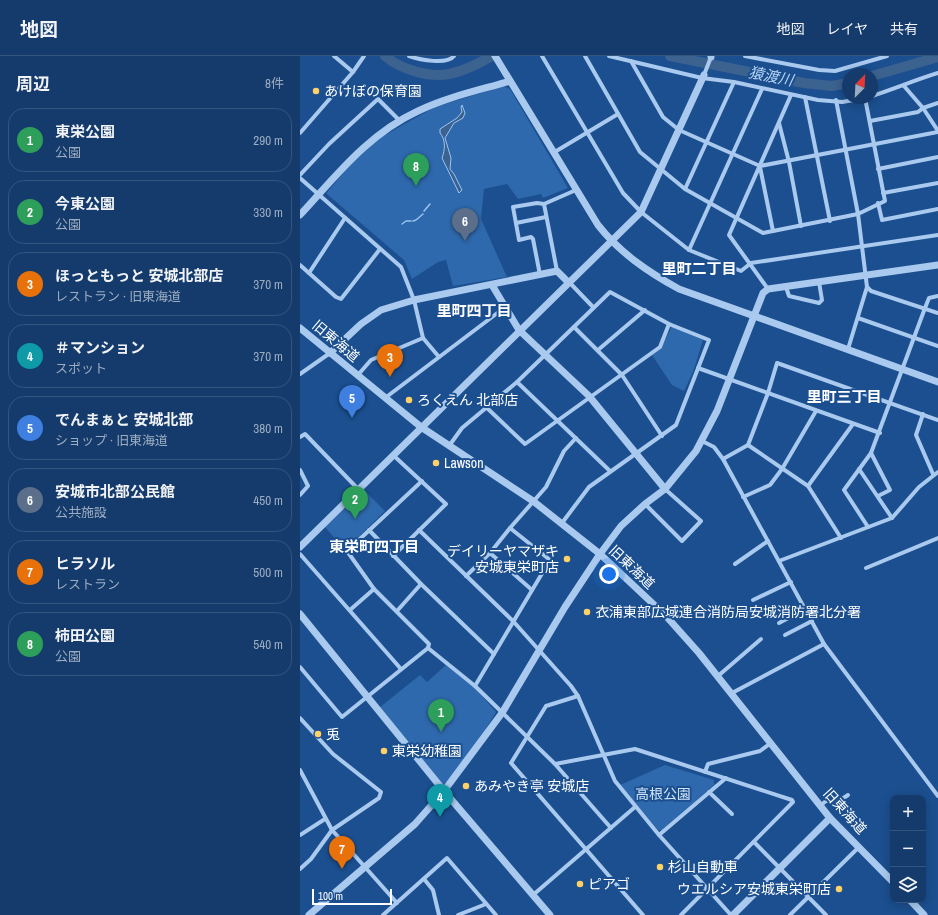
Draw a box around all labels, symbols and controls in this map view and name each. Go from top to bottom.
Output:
text: 地図 [20,16,58,42]
text: 地図 [776,20,804,38]
text: レイヤ [826,20,868,38]
text: 共有 [890,20,918,38]
water label: 猿渡川 [747,61,797,91]
north arrow [842,68,878,104]
text: 周辺 [16,72,50,95]
text: 8件 [265,75,284,92]
place label: あけぼの保育園 [324,82,422,100]
marker: あけぼの保育園 [311,86,321,96]
text: 東栄公園 [55,121,115,142]
text: 1 [27,132,33,149]
text: 290 m [253,132,283,149]
text: 公園 [55,144,81,161]
pin: 8 [403,153,429,186]
text: 今東公園 [55,193,115,214]
text: 2 [27,204,33,221]
text: 330 m [253,204,283,221]
pin: 6 [452,208,478,241]
text: 公園 [55,216,81,233]
district label: 里町二丁目 [661,258,737,279]
text: ほっともっと 安城北部店 [55,265,223,286]
text: 3 [27,276,33,293]
text: 370 m [253,276,283,293]
text: レストラン · 旧東海道 [55,288,181,305]
district label: 里町四丁目 [436,300,512,321]
street label: 旧東海道 [309,316,363,366]
text: ＃マンション [55,337,145,358]
pin: 3 [377,344,403,377]
text: 4 [27,348,33,365]
text: 370 m [253,348,283,365]
text: スポット [55,360,107,377]
pin: 5 [339,385,365,418]
district label: 里町三丁目 [806,386,882,407]
place label: ろくえん 北部店 [417,391,518,409]
marker: ろくえん 北部店 [404,395,414,405]
text: でんまぁと 安城北部 [55,409,193,430]
text: 5 [27,420,33,437]
text: 380 m [253,420,283,437]
text: ショップ · 旧東海道 [55,432,168,449]
place label: Lawson [444,454,484,472]
marker: Lawson [431,458,441,468]
text: 安城市北部公民館 [55,481,175,502]
pin: 2 [342,486,368,519]
text: 6 [27,492,33,509]
text: 450 m [253,492,283,509]
text: 公共施設 [55,504,107,521]
district label: 東栄町四丁目 [329,536,419,557]
street label: 旧東海道 [605,541,659,593]
place label: デイリーヤマザキ 安城東栄町店 [447,542,559,576]
text: ヒラソル [55,553,115,574]
marker: デイリーヤマザキ 安城東栄町店 [562,554,572,564]
text: 7 [27,564,33,581]
text: 500 m [253,564,283,581]
your location [599,564,619,584]
text: レストラン [55,576,120,593]
place label: 衣浦東部広域連合消防局安城消防署北分署 [595,603,861,621]
marker: 衣浦東部広域連合消防局安城消防署北分署 [582,607,592,617]
text: 柿田公園 [55,625,115,646]
text: 8 [27,636,33,653]
text: 540 m [253,636,283,653]
text: 公園 [55,648,81,665]
pin: 1 [428,699,454,732]
place label: 兎 [326,725,340,743]
marker: 兎 [313,729,323,739]
place label: 東栄幼稚園 [392,742,462,760]
marker: 東栄幼稚園 [379,746,389,756]
place label: あみやき亭 安城店 [474,777,589,795]
marker: あみやき亭 安城店 [461,781,471,791]
pin: 4 [427,784,453,817]
street label: 旧東海道 [820,784,870,838]
park label: 高根公園 [635,785,691,803]
map controls [890,795,926,903]
button: + [890,795,926,831]
button: − [890,831,926,867]
pin: 7 [329,836,355,869]
place label: 杉山自動車 [668,858,738,876]
marker: 杉山自動車 [655,862,665,872]
button: layers [890,867,926,903]
place label: ピアゴ [588,875,630,893]
marker: ピアゴ [575,879,585,889]
place label: ウエルシア安城東栄町店 [677,880,831,898]
marker: ウエルシア安城東栄町店 [834,884,844,894]
scale bar [312,887,392,906]
text: 100 m [318,889,343,903]

